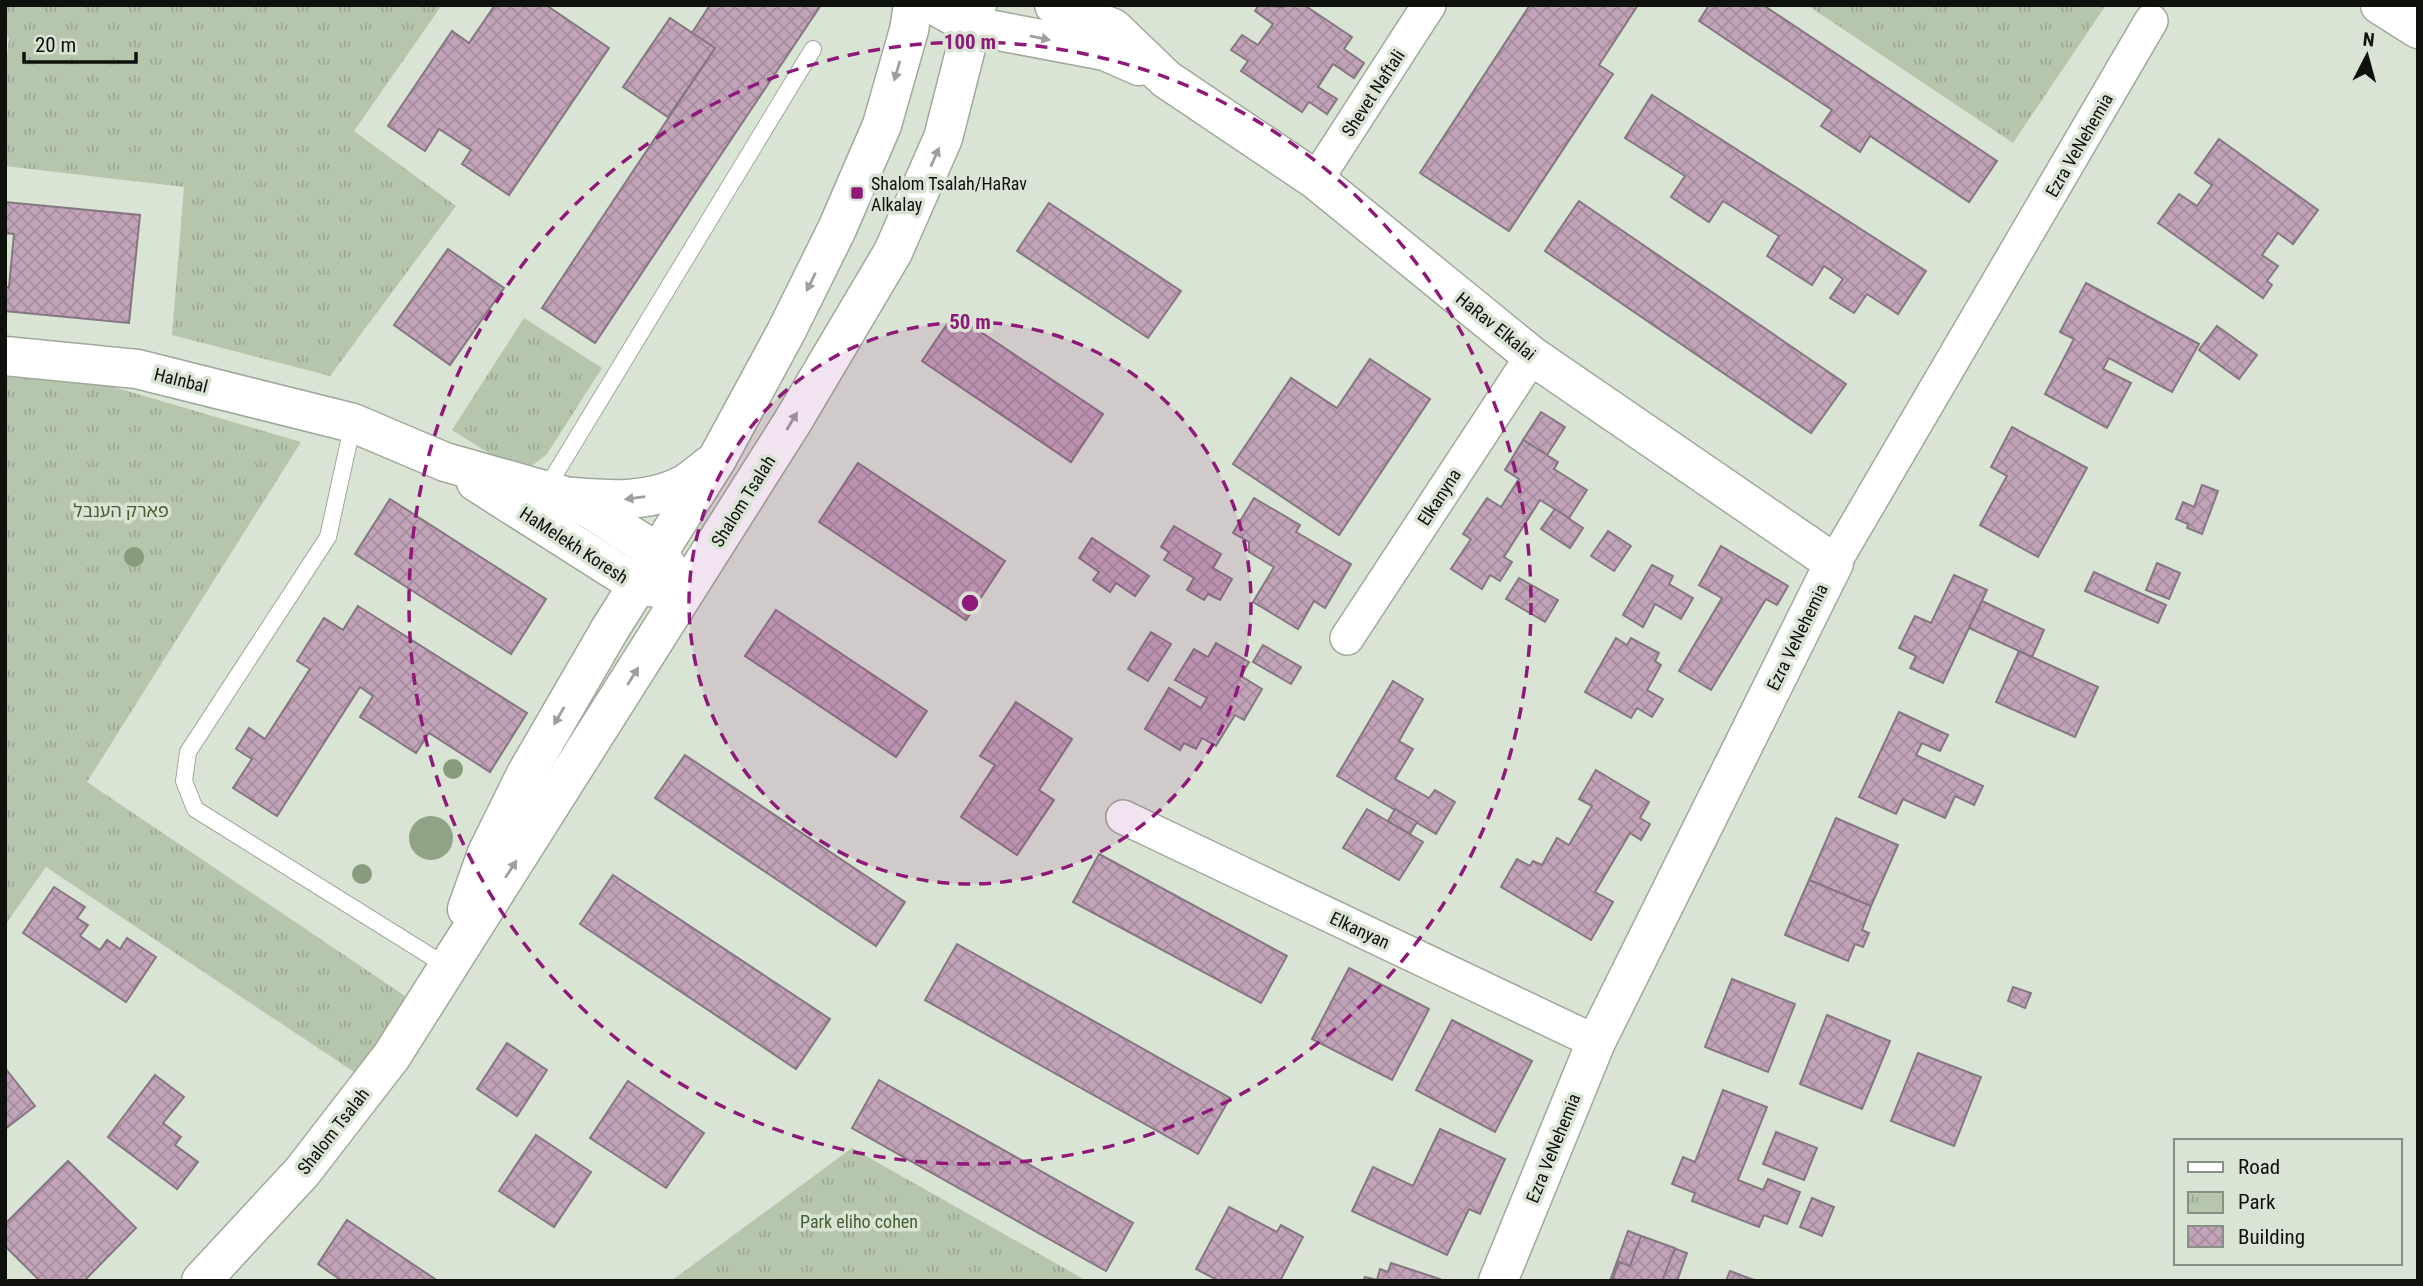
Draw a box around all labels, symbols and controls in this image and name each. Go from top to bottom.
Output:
scale bar [24,21,136,65]
north arrow [2332,21,2402,91]
text: N [2362,28,2376,52]
text: 100 m [944,30,996,54]
text: 20 m [35,33,76,57]
one-way arrow [1029,33,1051,44]
street label: Shevet Naftali [1337,46,1409,140]
one-way arrow [892,61,902,82]
street label: Ezra VeNehemia [2041,90,2117,200]
one-way arrow [929,147,941,167]
place label: Shalom Tsalah/HaRav Alkalay [871,173,1027,215]
marker: Shalom Tsalah/HaRav Alkalay [849,185,865,201]
one-way arrow [806,272,817,292]
street label: HaRav Elkalai [1452,288,1540,364]
text: 50 m [949,310,991,334]
street label: HaInbal [152,363,210,397]
one-way arrow [786,412,799,431]
street label: Shalom Tsalah [707,451,779,551]
street label: Elkanyna [1413,465,1465,529]
one-way arrow [624,493,646,504]
park label: פארק הענבל [73,500,169,521]
street label: HaMelekh Koresh [516,502,632,588]
street label: Ezra VeNehemia [1762,580,1832,694]
centre of rings [958,591,982,615]
one-way arrow [626,667,639,686]
one-way arrow [553,706,565,725]
one-way arrow [504,859,517,878]
street label: Elkanyan [1327,907,1393,953]
street label: Shalom Tsalah [293,1084,373,1178]
street label: Ezra VeNehemia [1522,1090,1584,1206]
legend [2174,1139,2402,1265]
text: Road [2238,1155,2280,1179]
text: Park [2238,1190,2276,1214]
park label: Park eliho cohen [800,1211,918,1232]
text: Building [2238,1225,2305,1249]

